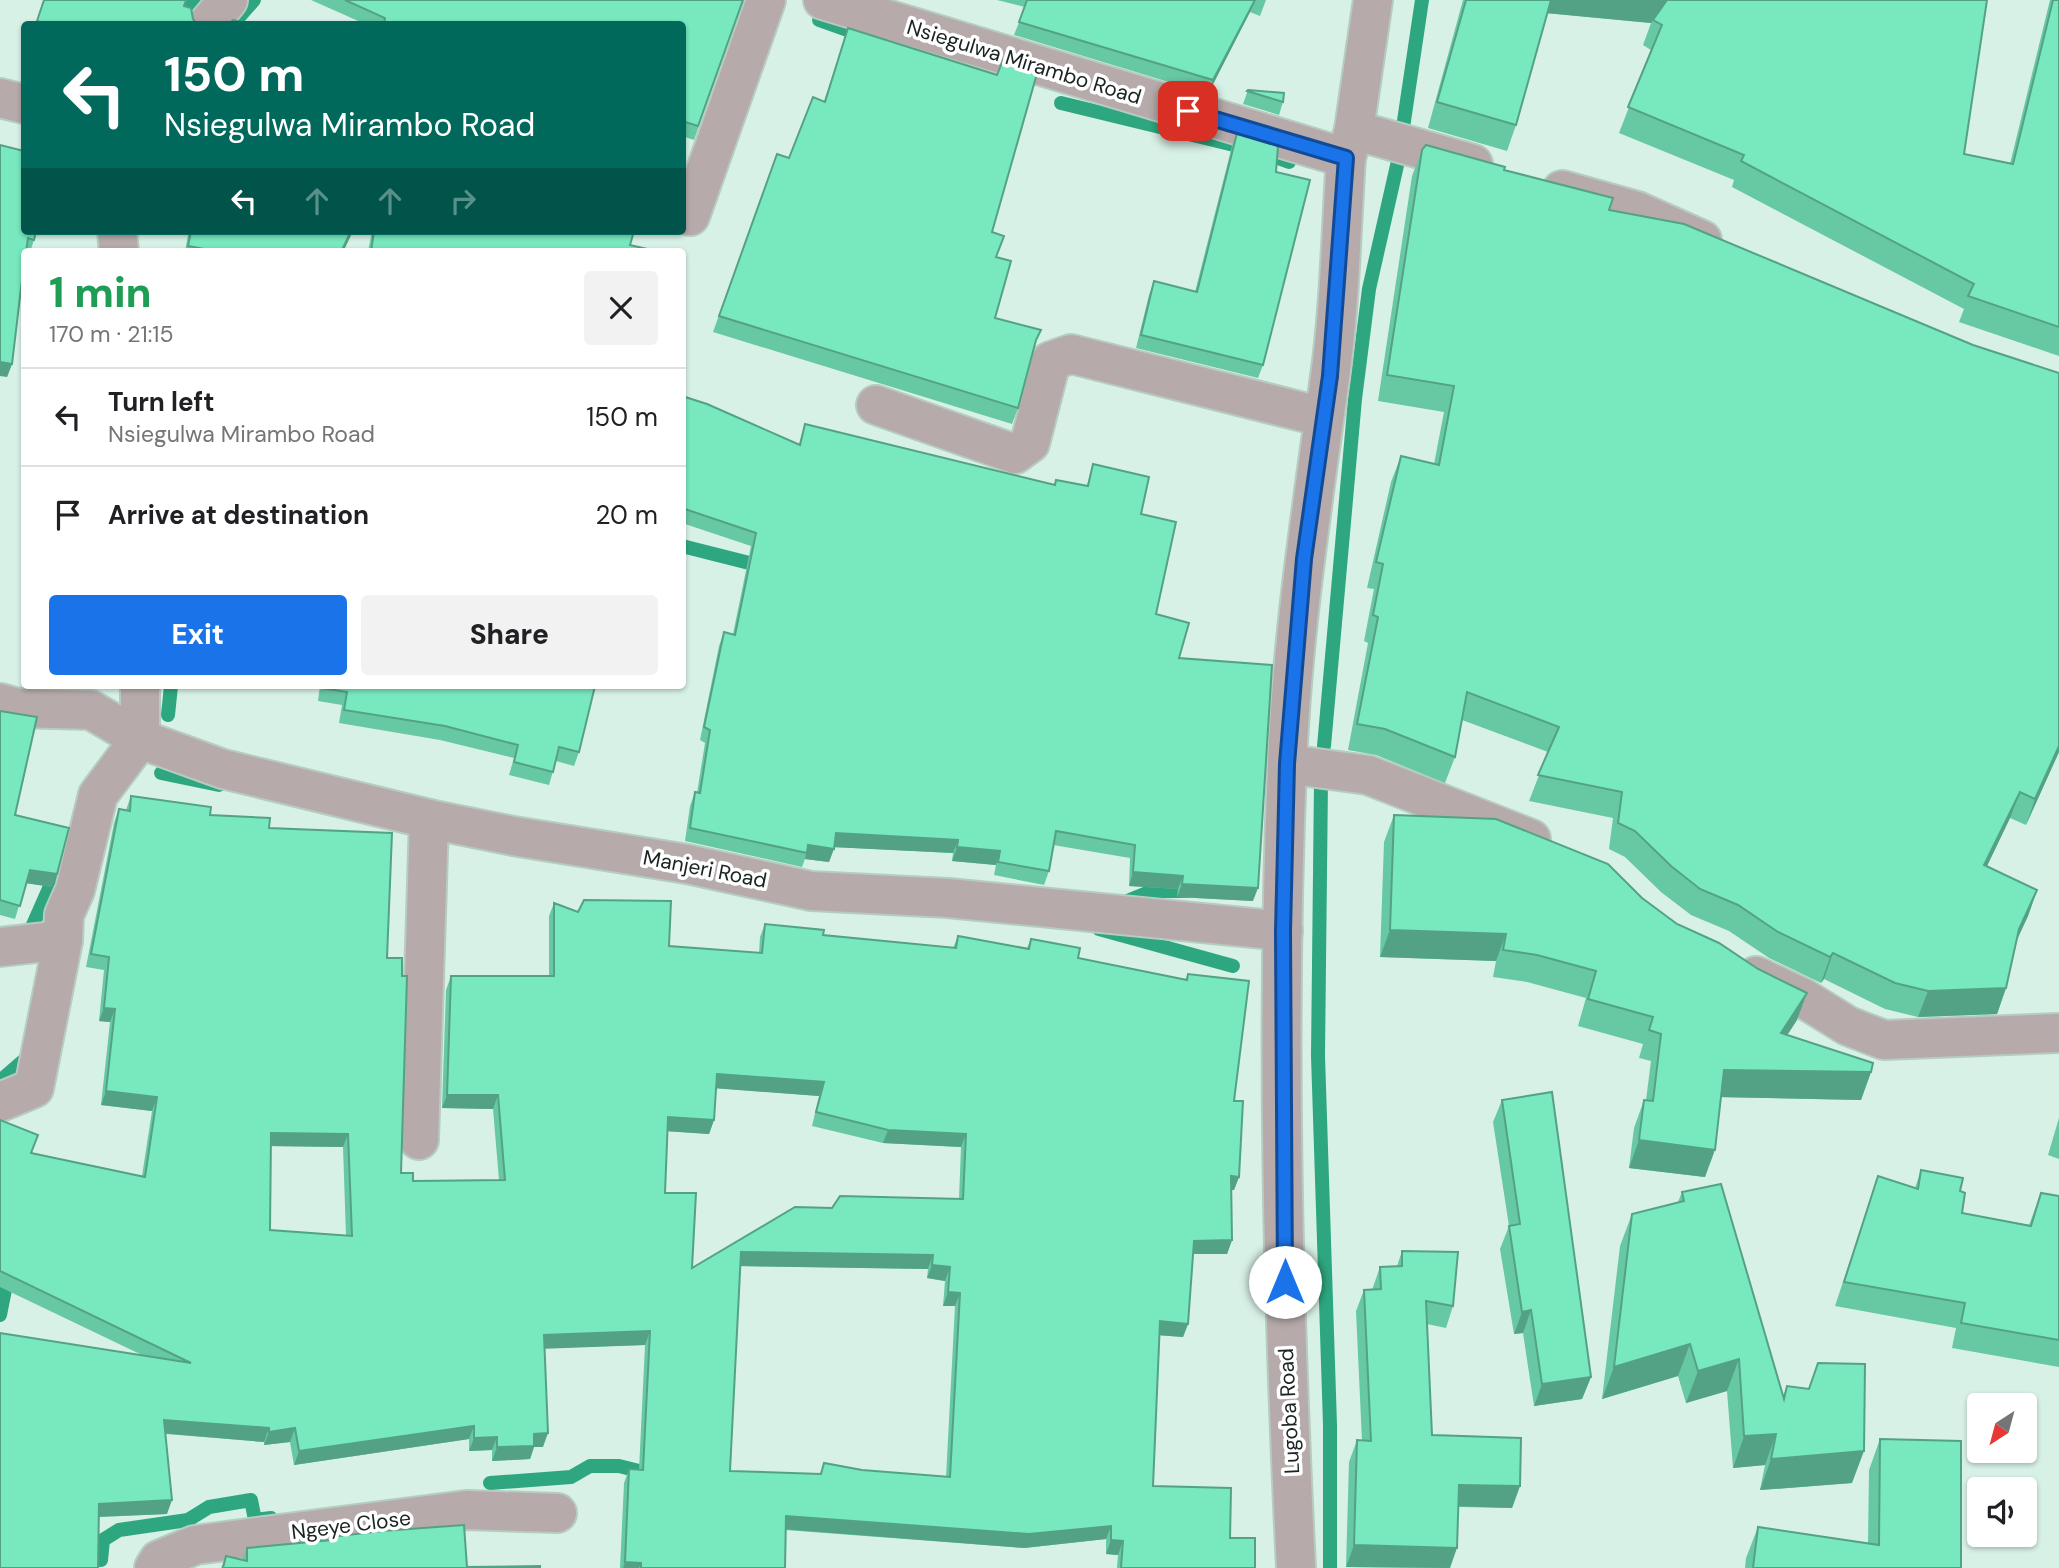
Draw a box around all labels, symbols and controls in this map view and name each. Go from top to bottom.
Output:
street label: Nsiegulwa Mirambo Road [903,13,1145,111]
text: 150 m [164,42,304,106]
icon: left [49,49,140,140]
pin [1158,81,1218,141]
icon: arrive [1169,92,1207,130]
text: Nsiegulwa Mirambo Road [164,104,535,146]
icon: left [225,182,263,220]
icon: ahead [298,182,336,220]
icon: ahead [371,182,409,220]
icon: right [444,182,482,220]
text: 1 min [49,265,152,320]
button: close [584,271,658,345]
text: 170 m · 21:15 [49,319,174,349]
text: Turn left [108,385,215,419]
icon: left [49,398,87,436]
text: 150 m [586,400,658,434]
text: Nsiegulwa Mirambo Road [108,419,375,449]
icon: arrive [49,496,87,534]
text: Arrive at destination [108,498,369,532]
text: 20 m [595,498,658,532]
button: Exit [49,595,347,675]
button: Share [361,595,658,675]
street label: Manjeri Road [641,843,769,895]
position arrow [1248,1245,1322,1319]
street label: Lugoba Road [1272,1347,1306,1475]
north arrow [1967,1393,2037,1463]
map controls [1967,1393,2037,1547]
button: sound [1967,1477,2037,1547]
street label: Ngeye Close [290,1504,412,1546]

